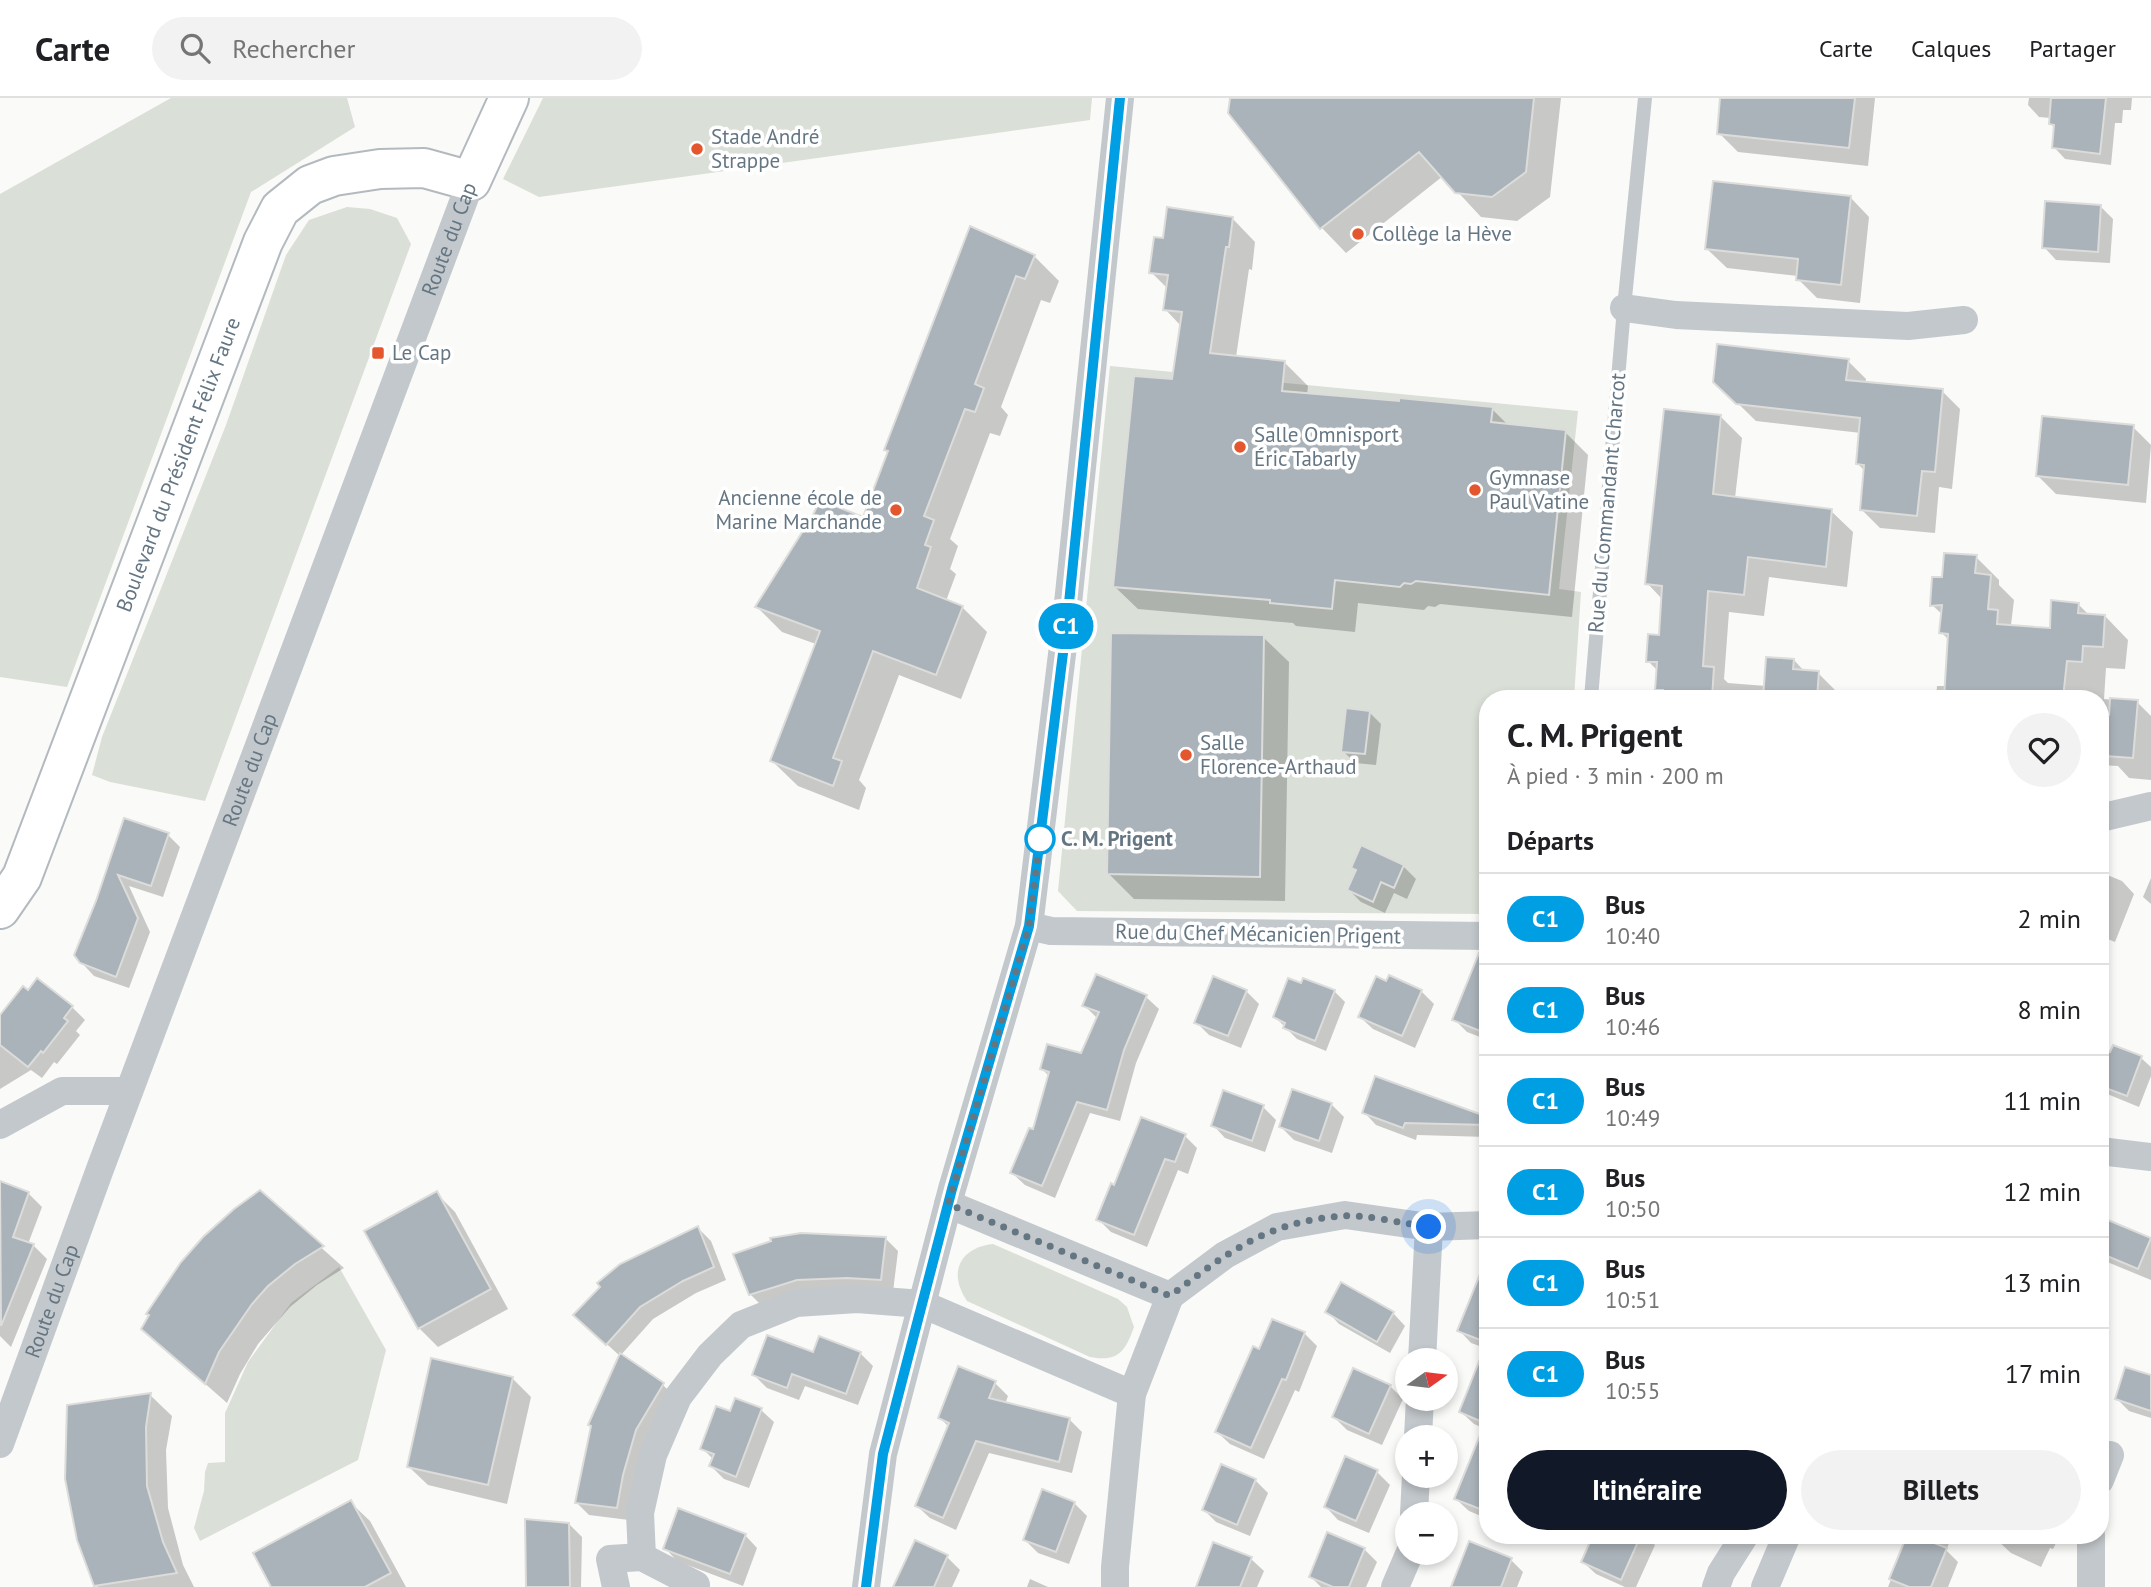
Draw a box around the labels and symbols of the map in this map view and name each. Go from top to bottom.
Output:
place label: Stade André Strappe [711,123,819,174]
marker: Stade André Strappe [689,141,705,157]
street label: Route du Cap [415,178,482,299]
place label: Collège la Hève [1372,220,1512,247]
marker: Collège la Hève [1350,226,1366,242]
street label: Boulevard du Président Félix Faure [110,313,246,616]
place label: Le Cap [392,339,451,366]
marker: Le Cap [370,345,386,361]
street label: Rue du Commandant Charcot [1582,372,1631,634]
place label: Salle Omnisport Éric Tabarly [1254,421,1399,472]
marker: Salle Omnisport Éric Tabarly [1232,439,1248,455]
place label: Gymnase Paul Vatine [1489,464,1589,515]
marker: Gymnase Paul Vatine [1467,482,1483,498]
place label: Ancienne école de Marine Marchande [715,484,882,535]
marker: Ancienne école de Marine Marchande [888,502,904,518]
line badge: C1 [1034,603,1098,649]
street label: Route du Cap [216,709,283,830]
place label: Salle Florence-Arthaud [1200,729,1356,780]
marker: Salle Florence-Arthaud [1178,747,1194,763]
marker: C. M. Prigent [1025,824,1055,854]
place label: C. M. Prigent [1061,825,1173,852]
street label: Rue du Chef Mécanicien Prigent [1115,918,1401,949]
your location [1411,1209,1446,1244]
street label: Route du Cap [18,1240,84,1361]
north arrow [1395,1348,1458,1410]

